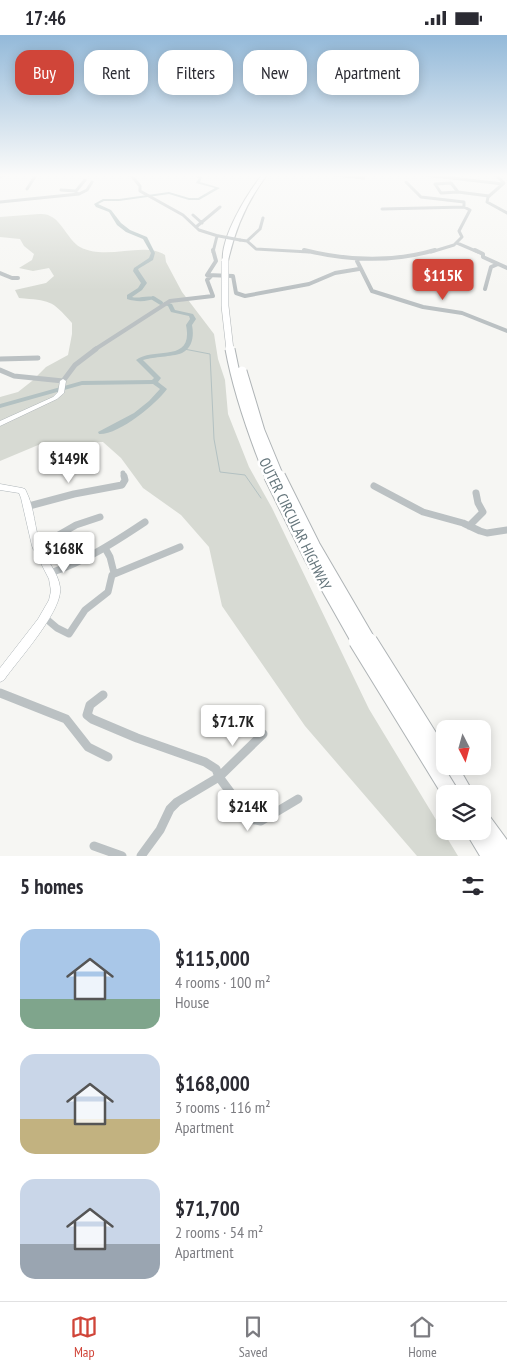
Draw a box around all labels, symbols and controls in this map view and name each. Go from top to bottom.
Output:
text: 17:46 [25,6,66,30]
chip: Buy [15,50,74,95]
chip: Rent [84,50,148,95]
chip: Filters [158,50,233,95]
chip: New [243,50,307,95]
chip: Apartment [317,50,419,95]
pin: $115K [408,259,478,301]
text: $115K [424,265,462,285]
pin: $149K [34,441,104,484]
text: $149K [50,448,88,468]
street label: OUTER CIRCULAR HIGHWAY [255,454,336,593]
pin: $168K [29,531,99,574]
text: $168K [45,538,83,558]
pin: $71.7K [192,705,274,747]
text: $71.7K [212,711,254,731]
north arrow [436,720,491,775]
map controls [436,720,491,840]
button: layers [436,785,491,840]
pin: $214K [213,789,283,832]
text: $214K [229,796,267,816]
icon: filters [459,872,487,900]
text: 5 homes [20,873,83,900]
text: $115,000 [175,945,250,972]
icon: home [60,949,120,1009]
text: 4 rooms · 100 m² [175,972,271,992]
text: House [175,992,209,1012]
text: $168,000 [175,1070,250,1097]
icon: home [60,1074,120,1134]
text: 3 rooms · 116 m² [175,1097,271,1117]
text: Apartment [175,1117,234,1137]
text: $71,700 [175,1195,240,1222]
icon: home [60,1199,120,1259]
text: 2 rooms · 54 m² [175,1222,263,1242]
text: Apartment [175,1242,234,1262]
tab: Map [70,1313,98,1361]
tab: Saved [239,1313,268,1361]
tab: Home [408,1313,437,1361]

